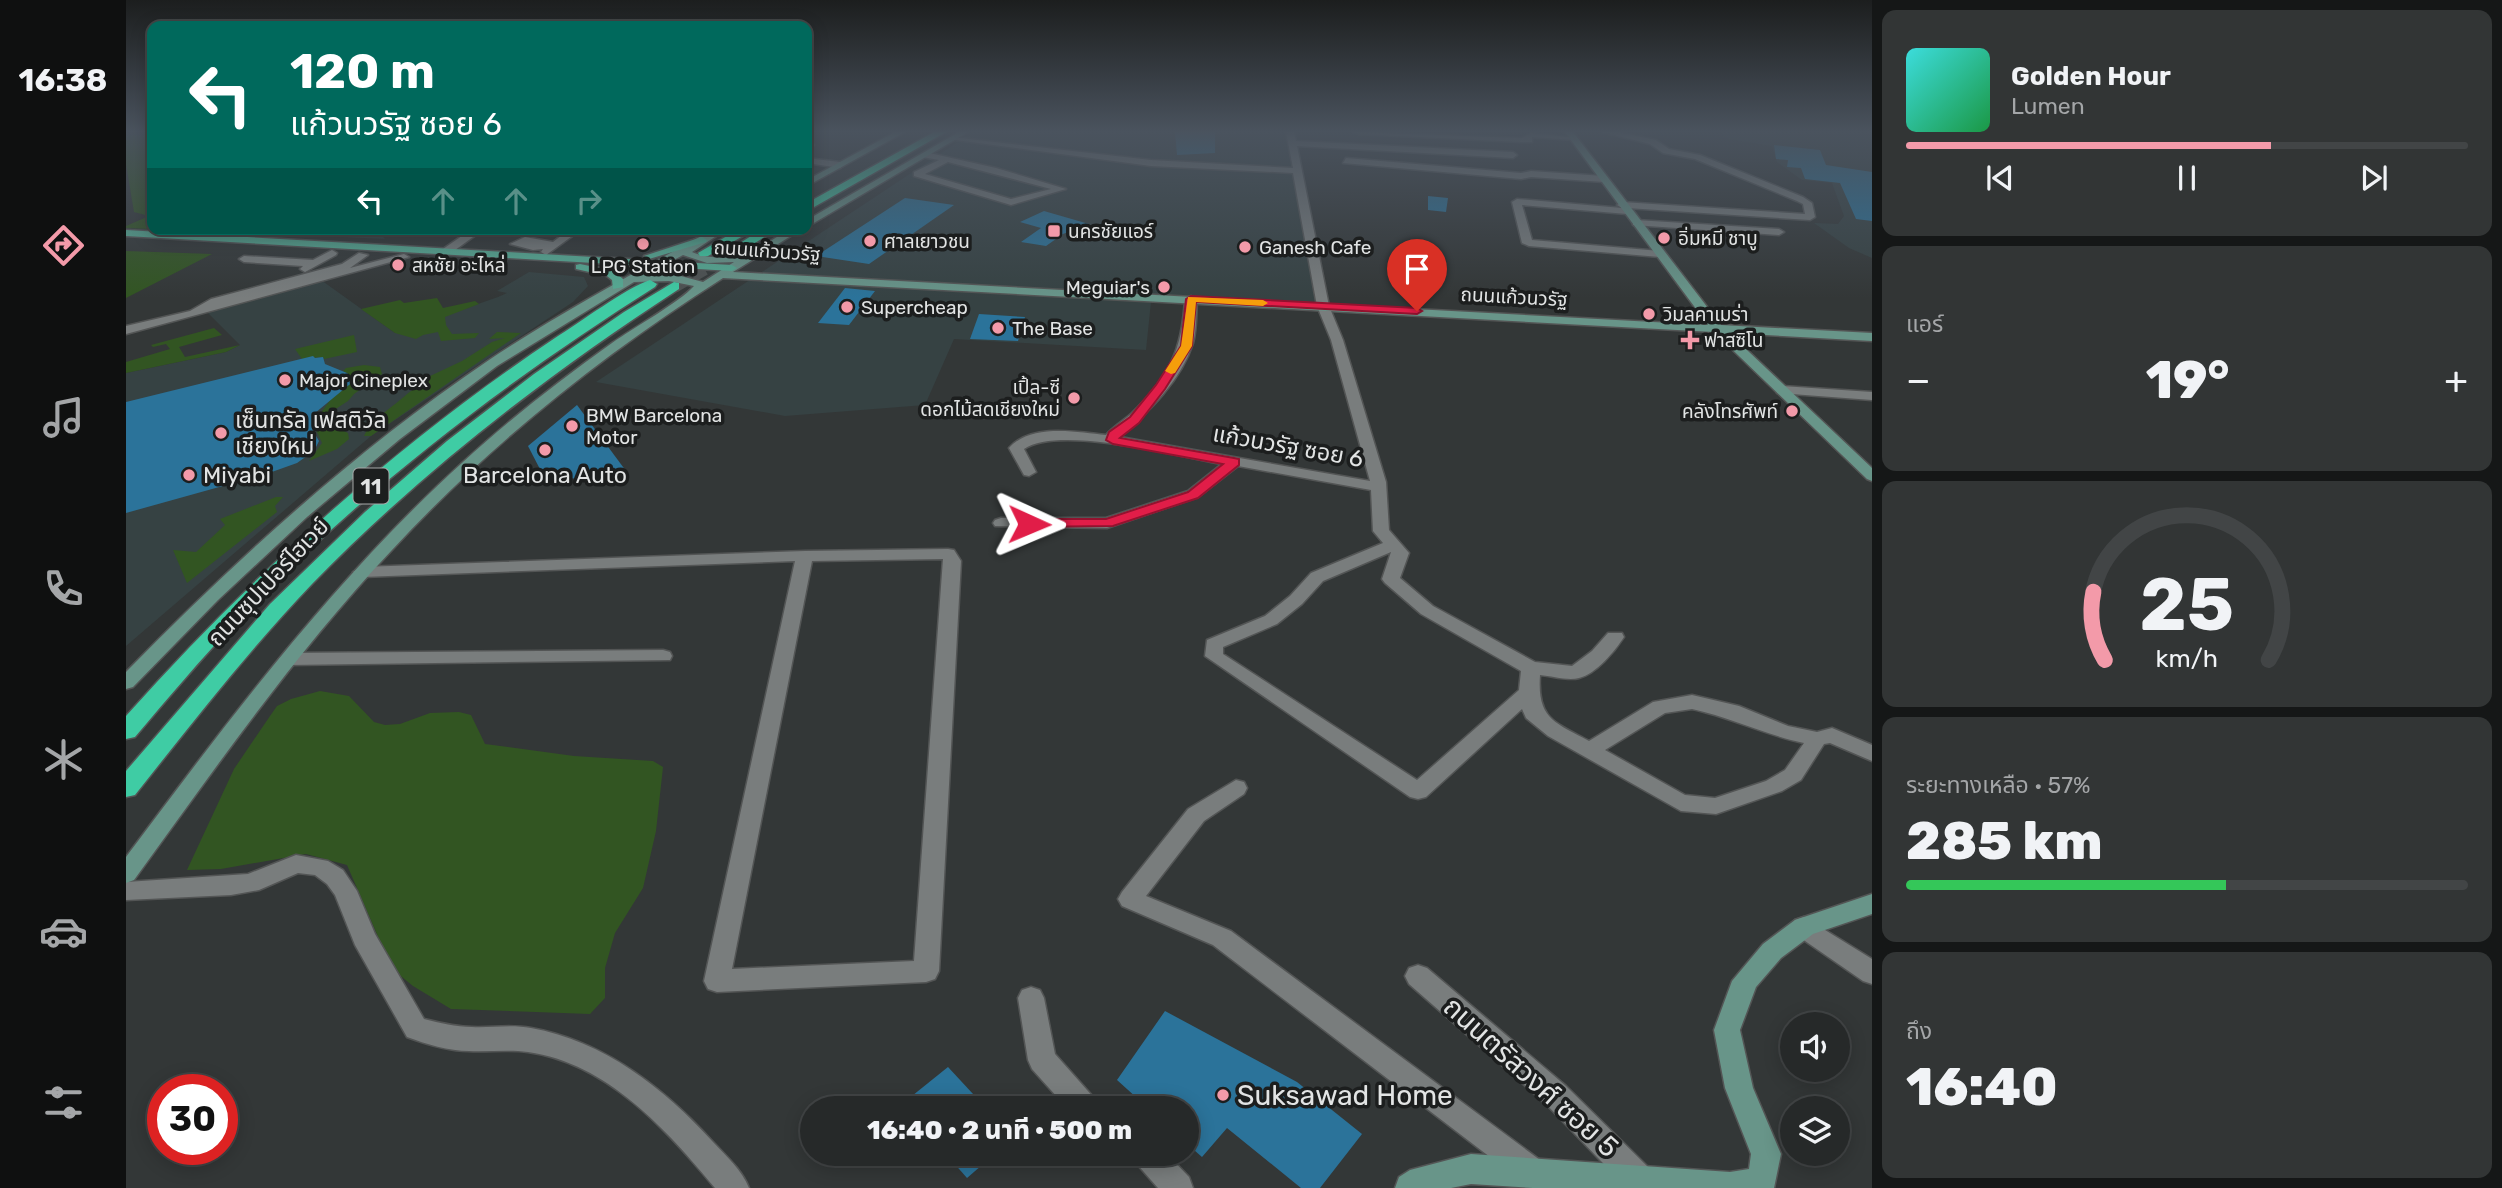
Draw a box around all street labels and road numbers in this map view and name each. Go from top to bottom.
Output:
street label: ถนนแก้วนวรัฐ [713,236,821,266]
street label: ถนนแก้วนวรัฐ [1460,283,1568,311]
street label: แก้วนวรัฐ ซอย 6 [1211,419,1365,473]
road number: 11 [354,468,388,504]
street label: ถนนซุปเปอร์ไฮเวย์ [202,512,335,652]
street label: ถนนตรัสวงศ์ ซอย 5 [1437,990,1625,1164]

